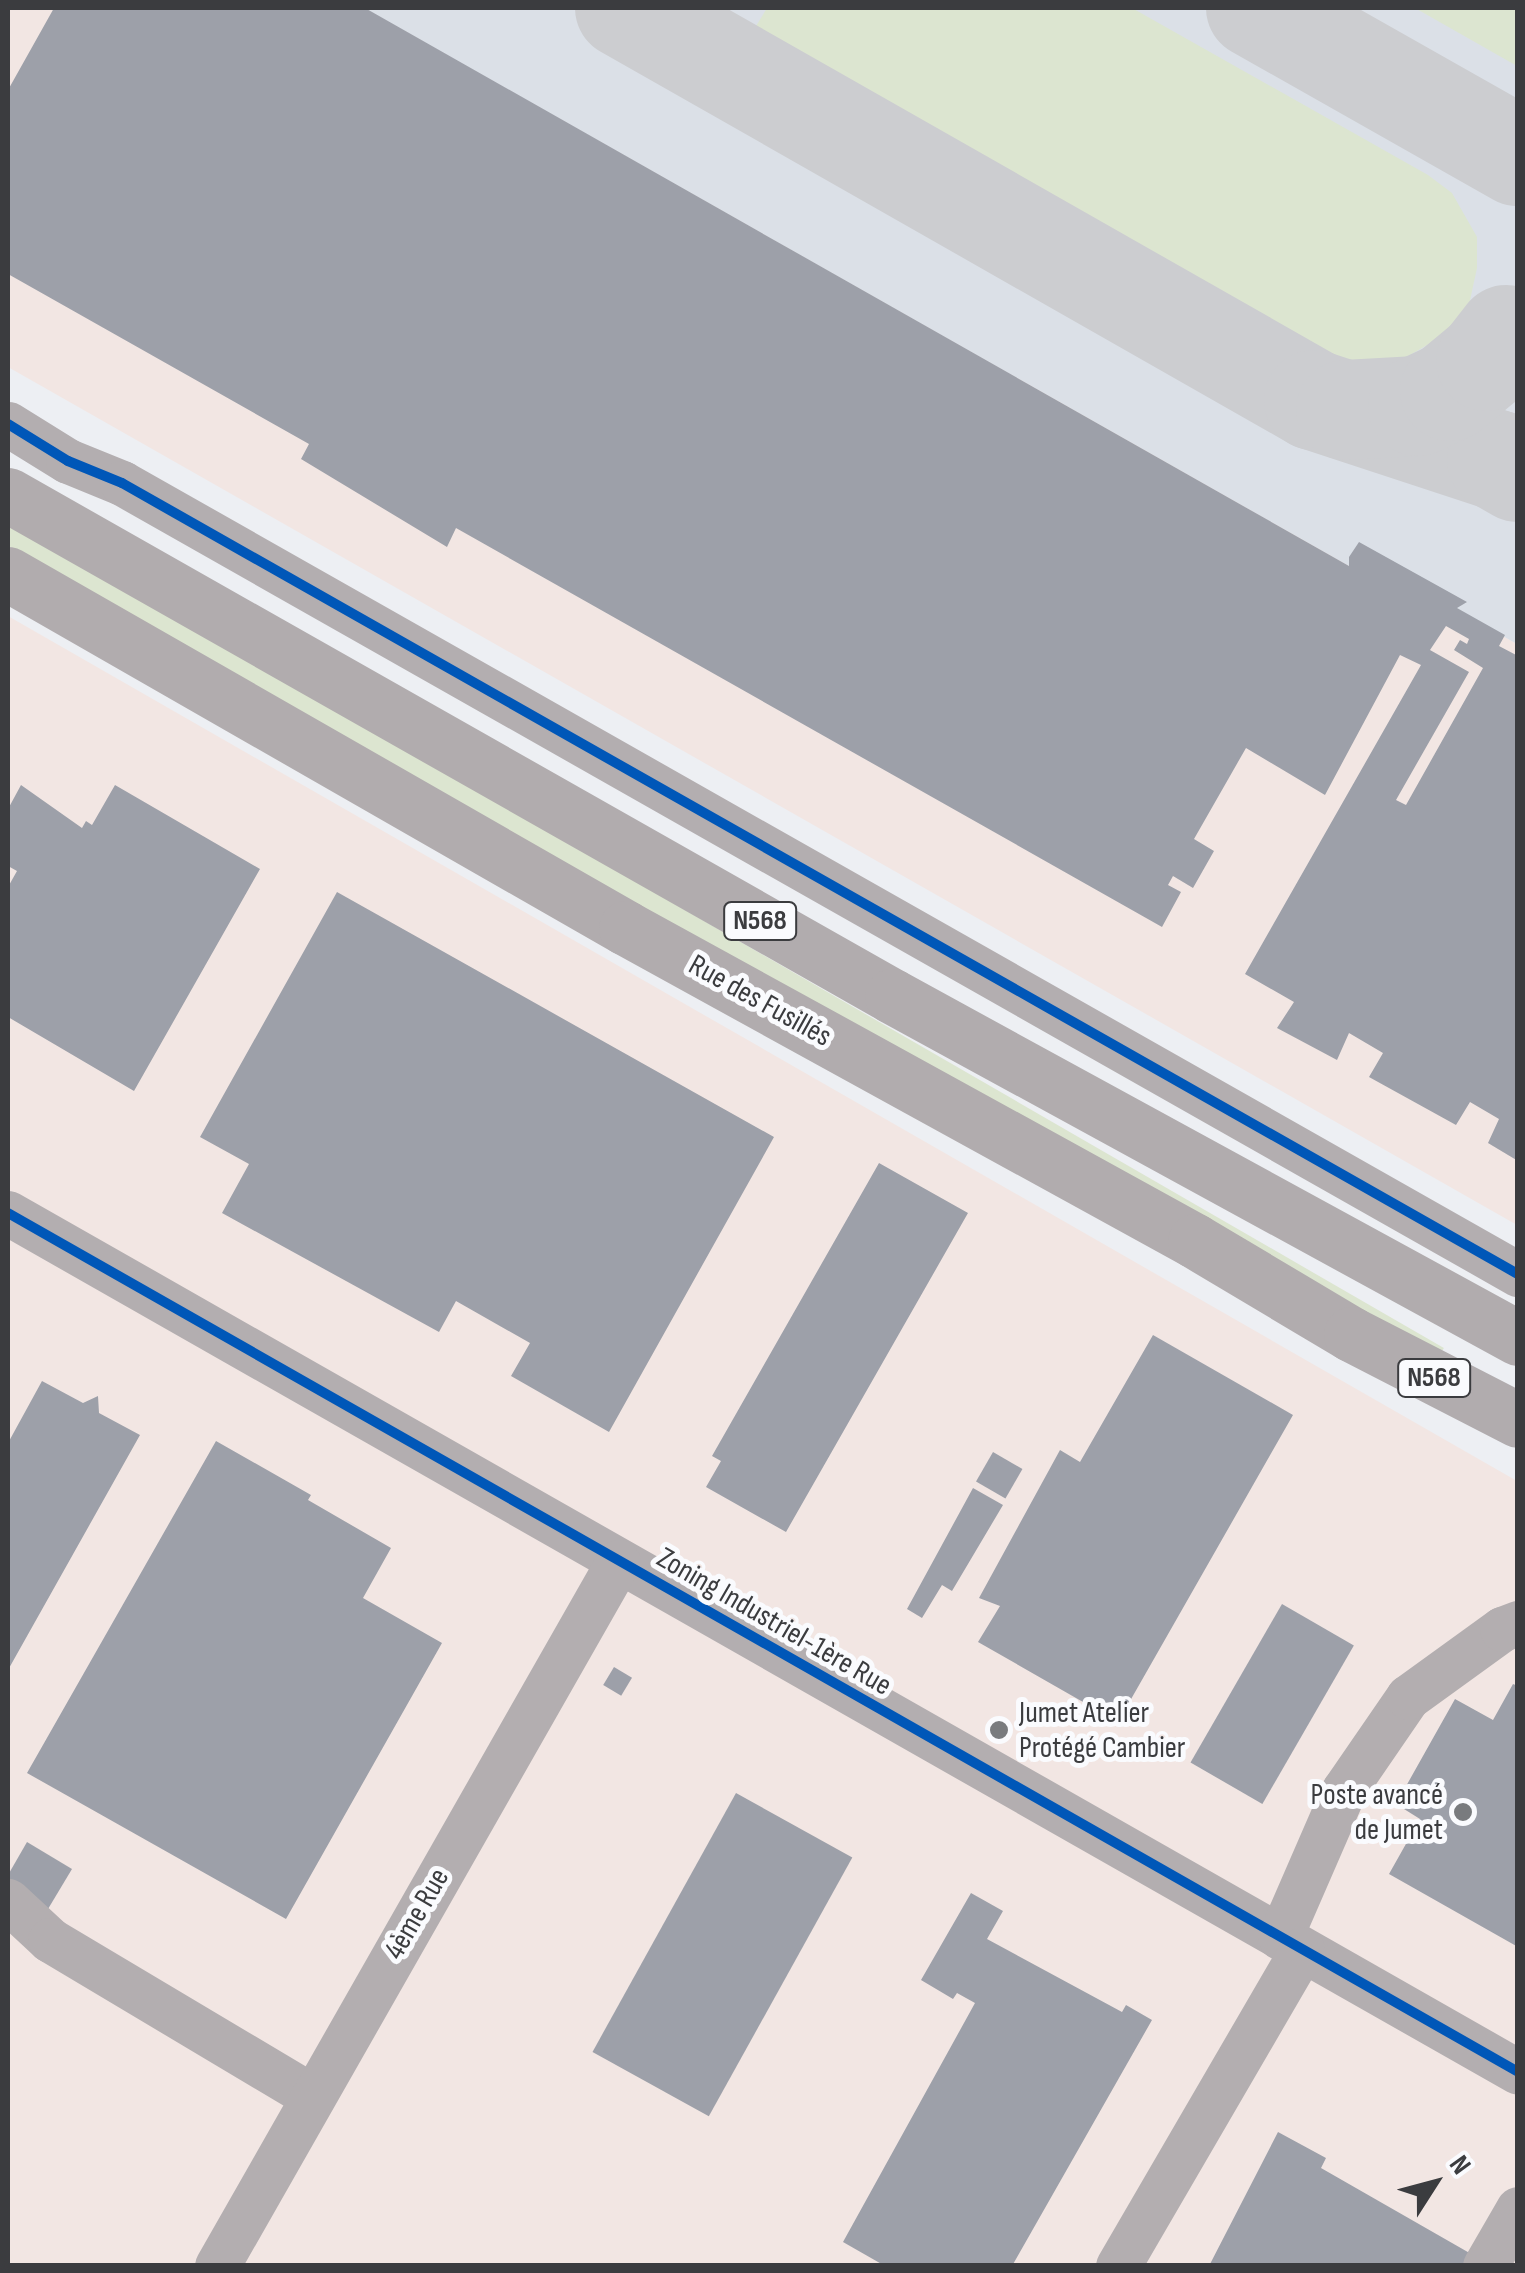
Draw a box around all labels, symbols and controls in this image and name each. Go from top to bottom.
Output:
road number: N568 [722,898,798,944]
street label: Rue des Fusillés [682,947,838,1055]
road number: N568 [1396,1355,1472,1401]
street label: Zoning Industriel-1ère Rue [650,1540,898,1704]
place label: Jumet Atelier Protégé Cambier [1019,1695,1185,1766]
marker: Jumet Atelier Protégé Cambier [988,1719,1010,1741]
place label: Poste avancé de Jumet [1311,1777,1443,1848]
marker: Poste avancé de Jumet [1452,1801,1474,1823]
street label: 4ème Rue [377,1862,457,1966]
north arrow [1385,2133,1485,2233]
text: N [1442,2149,1477,2181]

